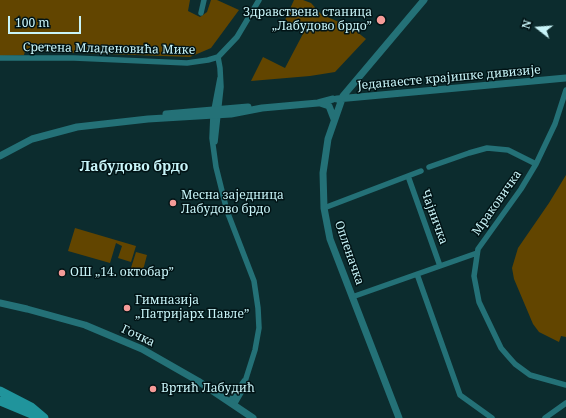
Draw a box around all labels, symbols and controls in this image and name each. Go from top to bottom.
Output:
place label: Здравствена станица „Лабудово брдо” [243,6,372,34]
scale bar [10,8,83,34]
north arrow [518,8,558,48]
text: 100 m [15,14,50,31]
marker: Здравствена станица „Лабудово брдо” [375,14,387,26]
text: N [518,18,534,31]
street label: Сретена Младеновића Мике [23,40,195,58]
street label: Једанаесте крајишке дивизије [357,63,541,93]
district label: Лабудово брдо [80,159,188,175]
street label: Мраковичка [469,168,525,238]
street label: Чајничка [417,188,451,246]
place label: Месна заједница Лабудово брдо [181,189,284,217]
marker: Месна заједница Лабудово брдо [168,198,178,208]
street label: Опленачка [331,219,367,287]
place label: ОШ „14. октобар” [70,266,174,280]
marker: ОШ „14. октобар” [57,268,67,278]
place label: Гимназија „Патријарх Павле” [135,294,249,322]
marker: Гимназија „Патријарх Павле” [122,303,132,313]
street label: Гочка [119,322,157,350]
place label: Вртић Лабудић [161,382,255,396]
marker: Вртић Лабудић [148,384,158,394]

